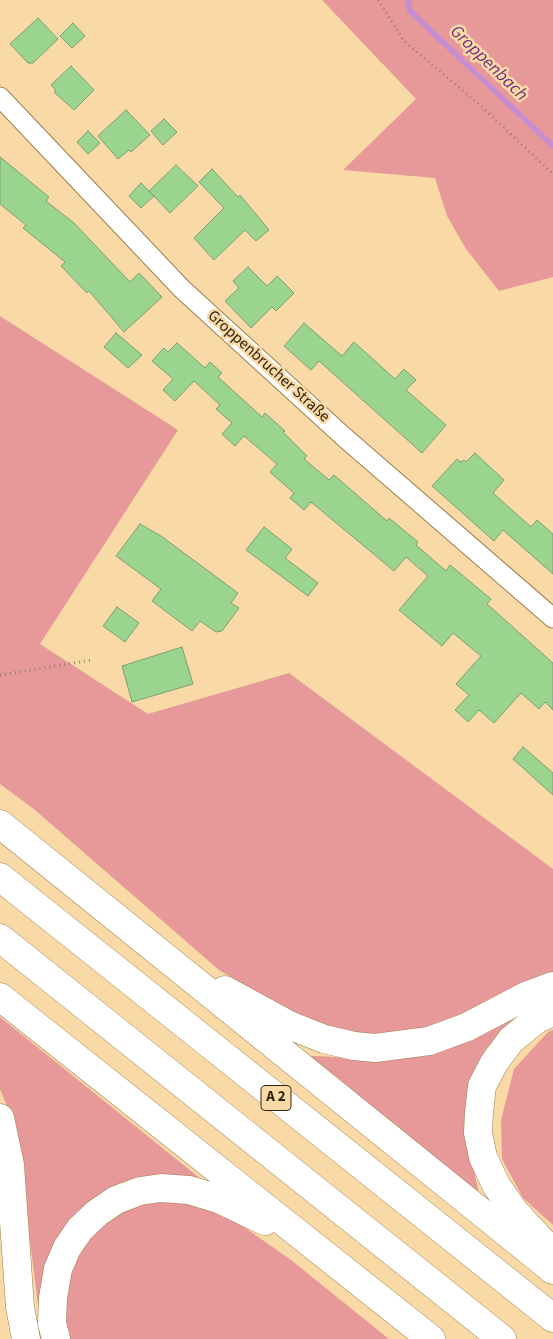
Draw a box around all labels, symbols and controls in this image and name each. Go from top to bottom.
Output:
water label: Groppenbach [445,22,531,106]
street label: Groppenbrucher Straße [203,307,333,427]
road number: A 2 [261,1086,291,1110]

